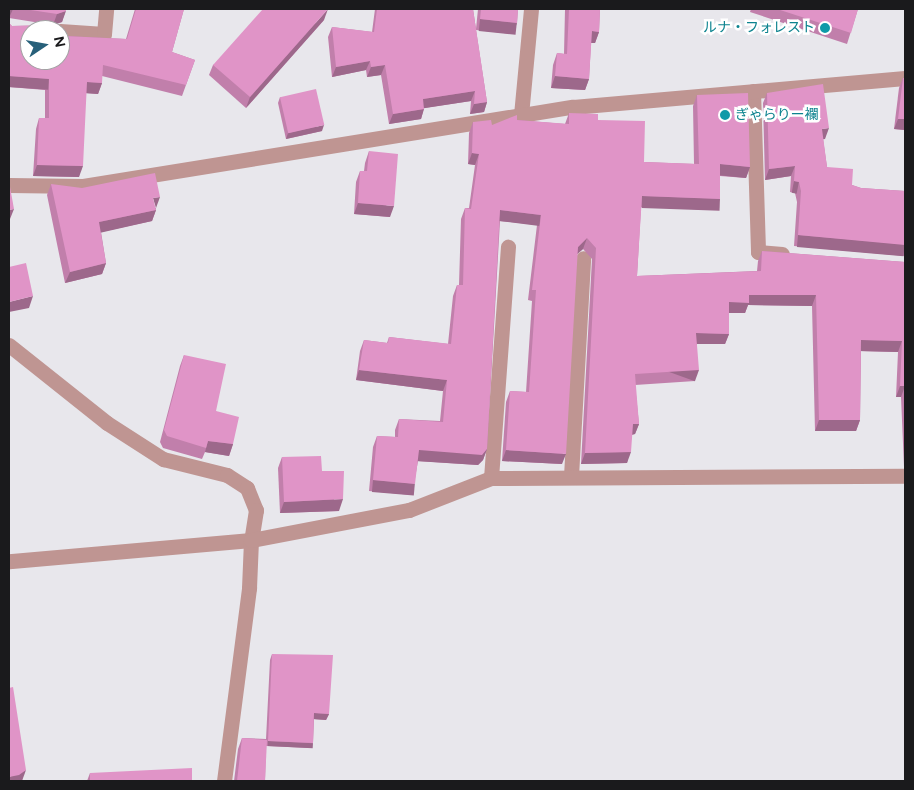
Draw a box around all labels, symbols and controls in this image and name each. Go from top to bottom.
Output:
north arrow [20,20,70,70]
place label: ルナ・フォレスト [703,20,815,36]
marker: ルナ・フォレスト [819,22,831,34]
text: N [50,35,69,49]
place label: ぎゃらりー襴 [735,107,819,123]
marker: ぎゃらりー襴 [719,109,731,121]

